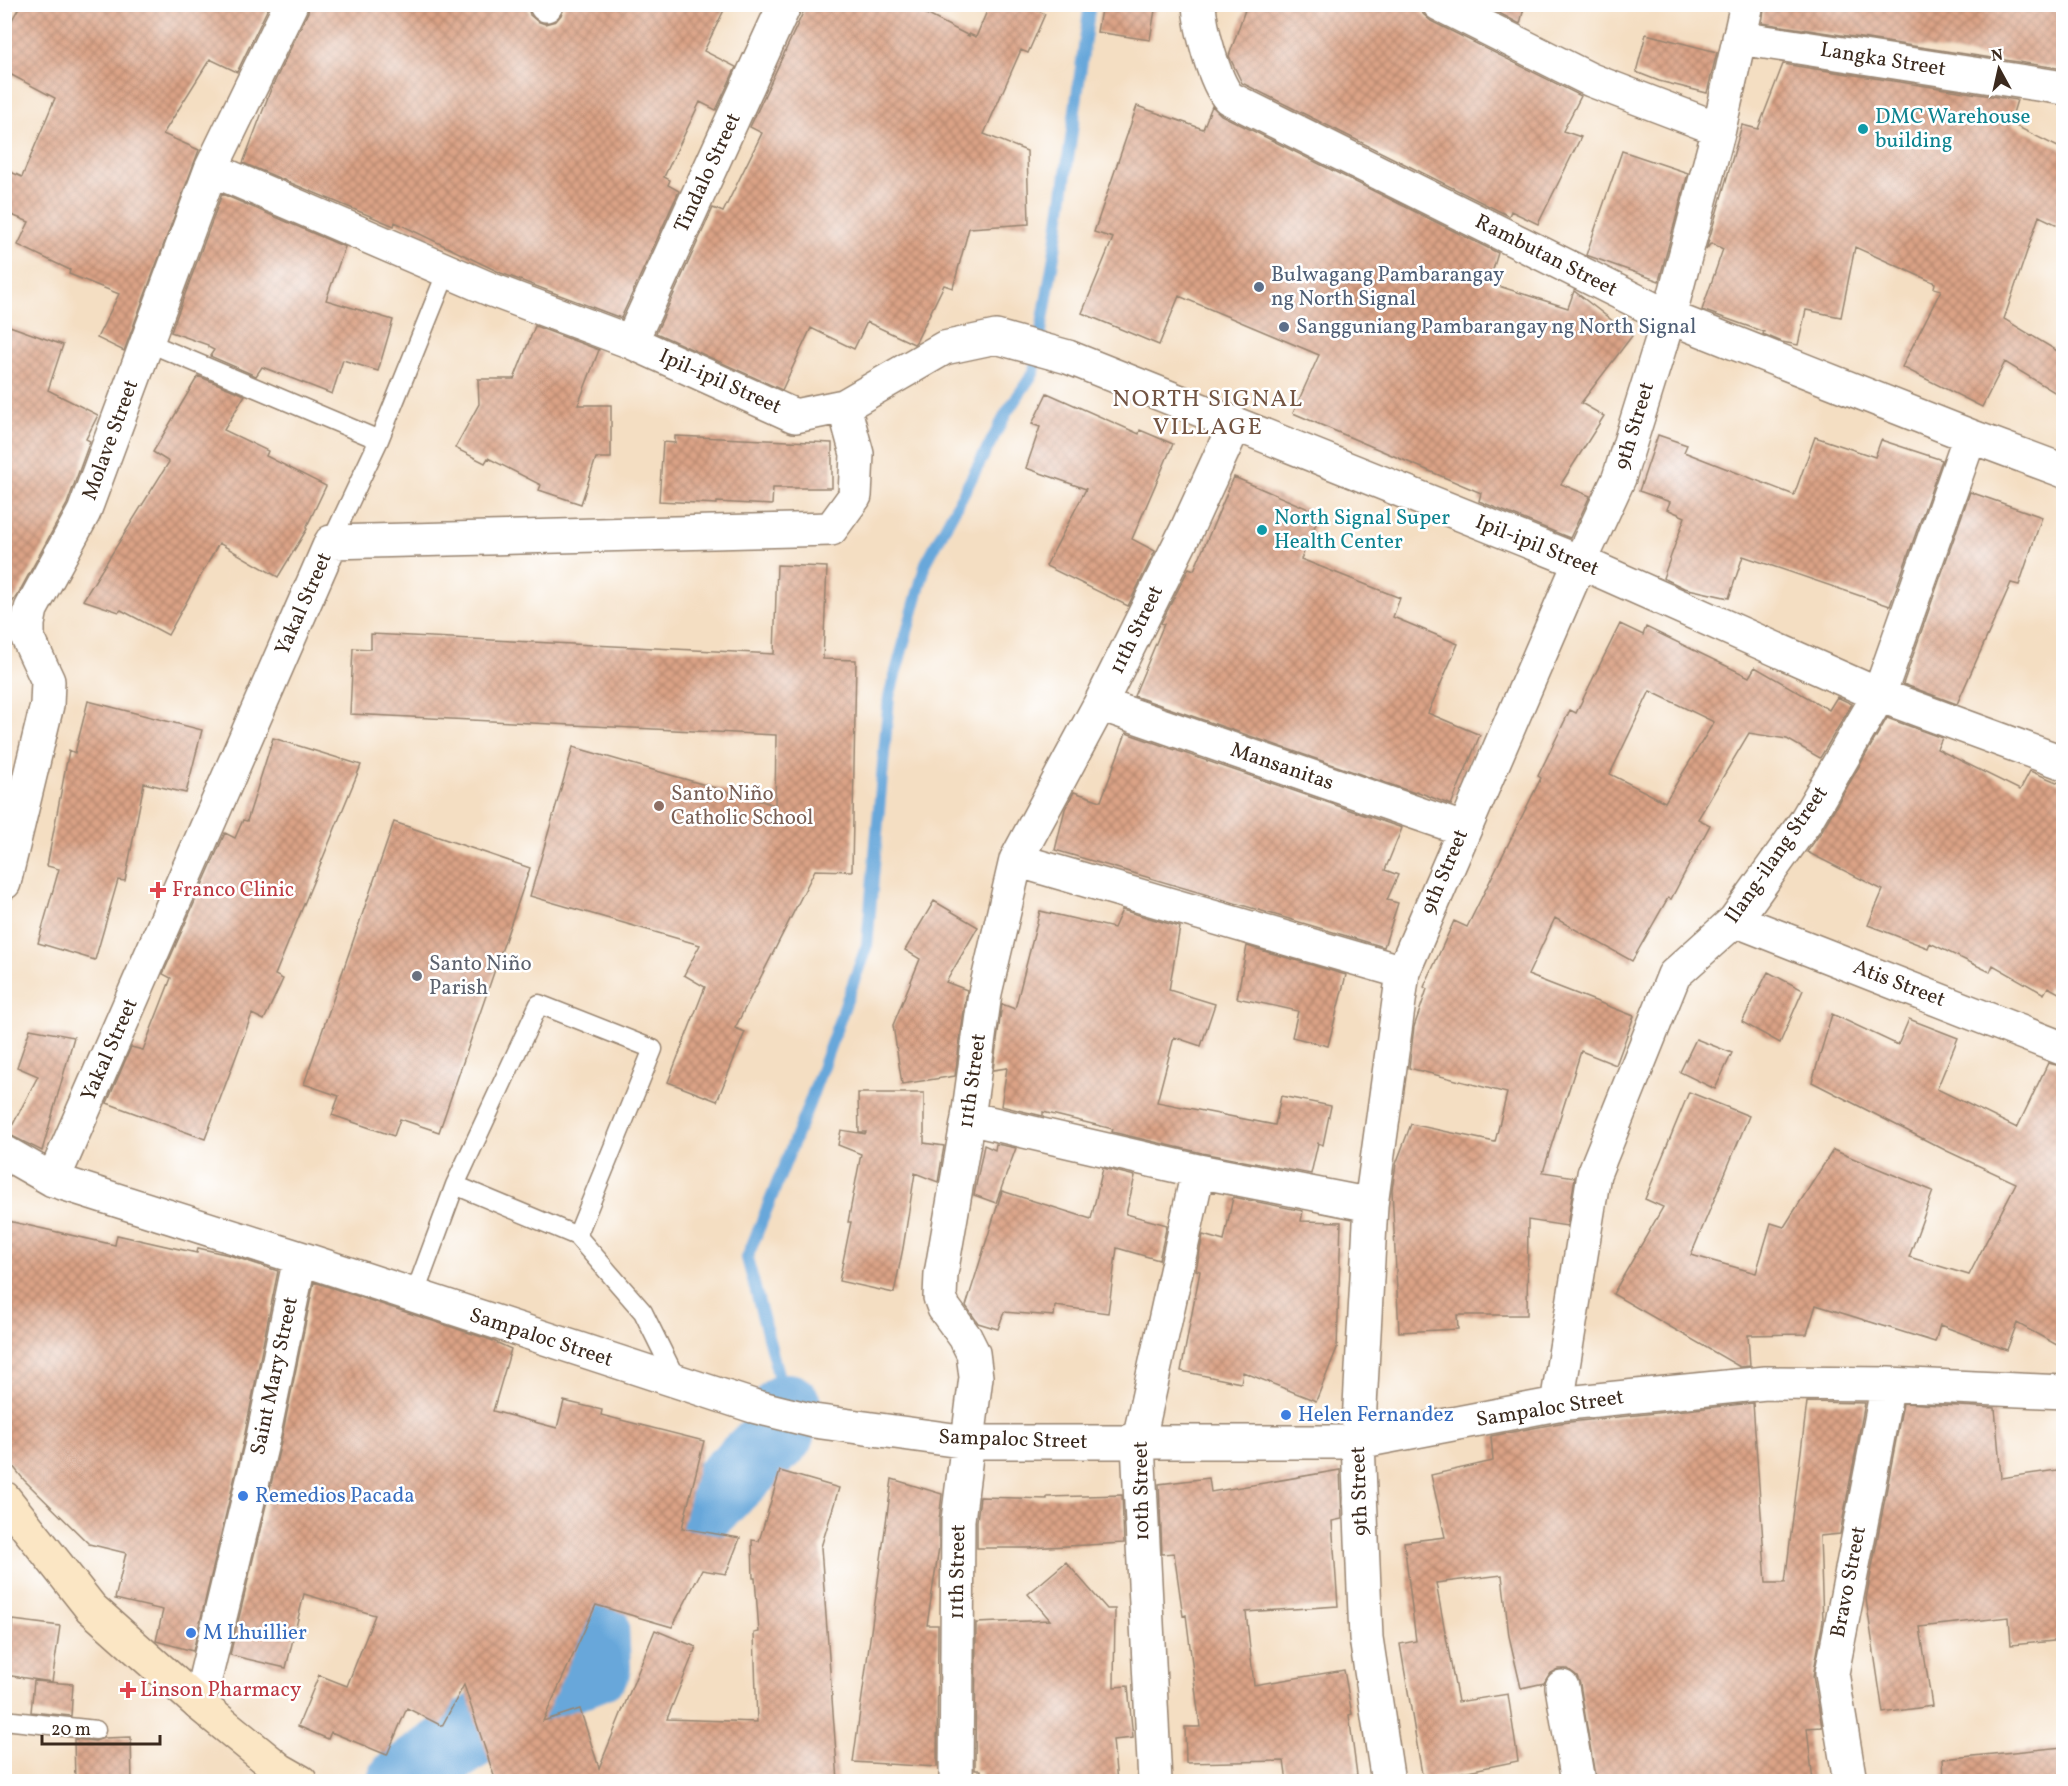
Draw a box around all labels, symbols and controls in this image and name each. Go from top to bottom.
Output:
street label: Langka Street [1818,36,1948,84]
north arrow [1969,39,2029,99]
text: N [1990,44,2005,68]
place label: DMC Warehouse building [1875,103,2030,156]
street label: Tindalo Street [668,108,748,238]
marker: DMC Warehouse building [1856,122,1870,136]
street label: Rambutan Street [1470,208,1622,304]
place label: Bulwagang Pambarangay ng North Signal [1271,261,1505,314]
marker: Bulwagang Pambarangay ng North Signal [1252,280,1266,294]
place label: Sangguniang Pambarangay ng North Signal [1296,313,1696,342]
marker: Sangguniang Pambarangay ng North Signal [1277,320,1291,334]
street label: Ipil-ipil Street [654,342,786,422]
street label: Molave Street [76,376,146,504]
street label: 9th Street [1608,379,1662,473]
district label: NORTH SIGNAL VILLAGE [1112,383,1304,445]
place label: North Signal Super Health Center [1274,504,1450,557]
street label: Ipil-ipil Street [1471,508,1603,584]
marker: North Signal Super Health Center [1255,523,1269,537]
street label: Yakal Street [268,548,340,660]
street label: 11th Street [1103,581,1171,679]
street label: Mansanitas [1226,736,1338,798]
place label: Santo Niño Catholic School [671,780,813,833]
street label: Ilang-ilang Street [1719,780,1835,930]
marker: Santo Niño Catholic School [652,799,666,813]
street label: 9th Street [1414,825,1476,919]
place label: Franco Clinic [172,876,294,905]
marker: Franco Clinic [149,881,167,899]
place label: Santo Niño Parish [429,950,532,1003]
street label: Atis Street [1849,953,1949,1015]
marker: Santo Niño Parish [410,969,424,983]
street label: Yakal Street [74,994,146,1106]
street label: 11th Street [952,1032,994,1130]
street label: Saint Mary Street [244,1294,306,1458]
street label: Sampaloc Street [466,1301,616,1375]
street label: Sampaloc Street [1474,1383,1626,1435]
place label: Helen Fernandez [1298,1401,1454,1430]
marker: Helen Fernandez [1279,1408,1293,1422]
street label: Sampaloc Street [938,1423,1088,1457]
street label: 10th Street [1127,1441,1157,1541]
street label: 9th Street [1344,1446,1376,1536]
place label: Remedios Pacada [255,1482,415,1511]
marker: Remedios Pacada [236,1489,250,1503]
street label: 11th Street [943,1524,973,1620]
street label: Bravo Street [1824,1524,1874,1640]
place label: M Lhuillier [203,1619,307,1648]
marker: M Lhuillier [184,1626,198,1640]
place label: Linson Pharmacy [140,1676,302,1705]
marker: Linson Pharmacy [121,1683,135,1697]
scale bar [42,1708,160,1746]
text: 20 m [51,1718,91,1743]

